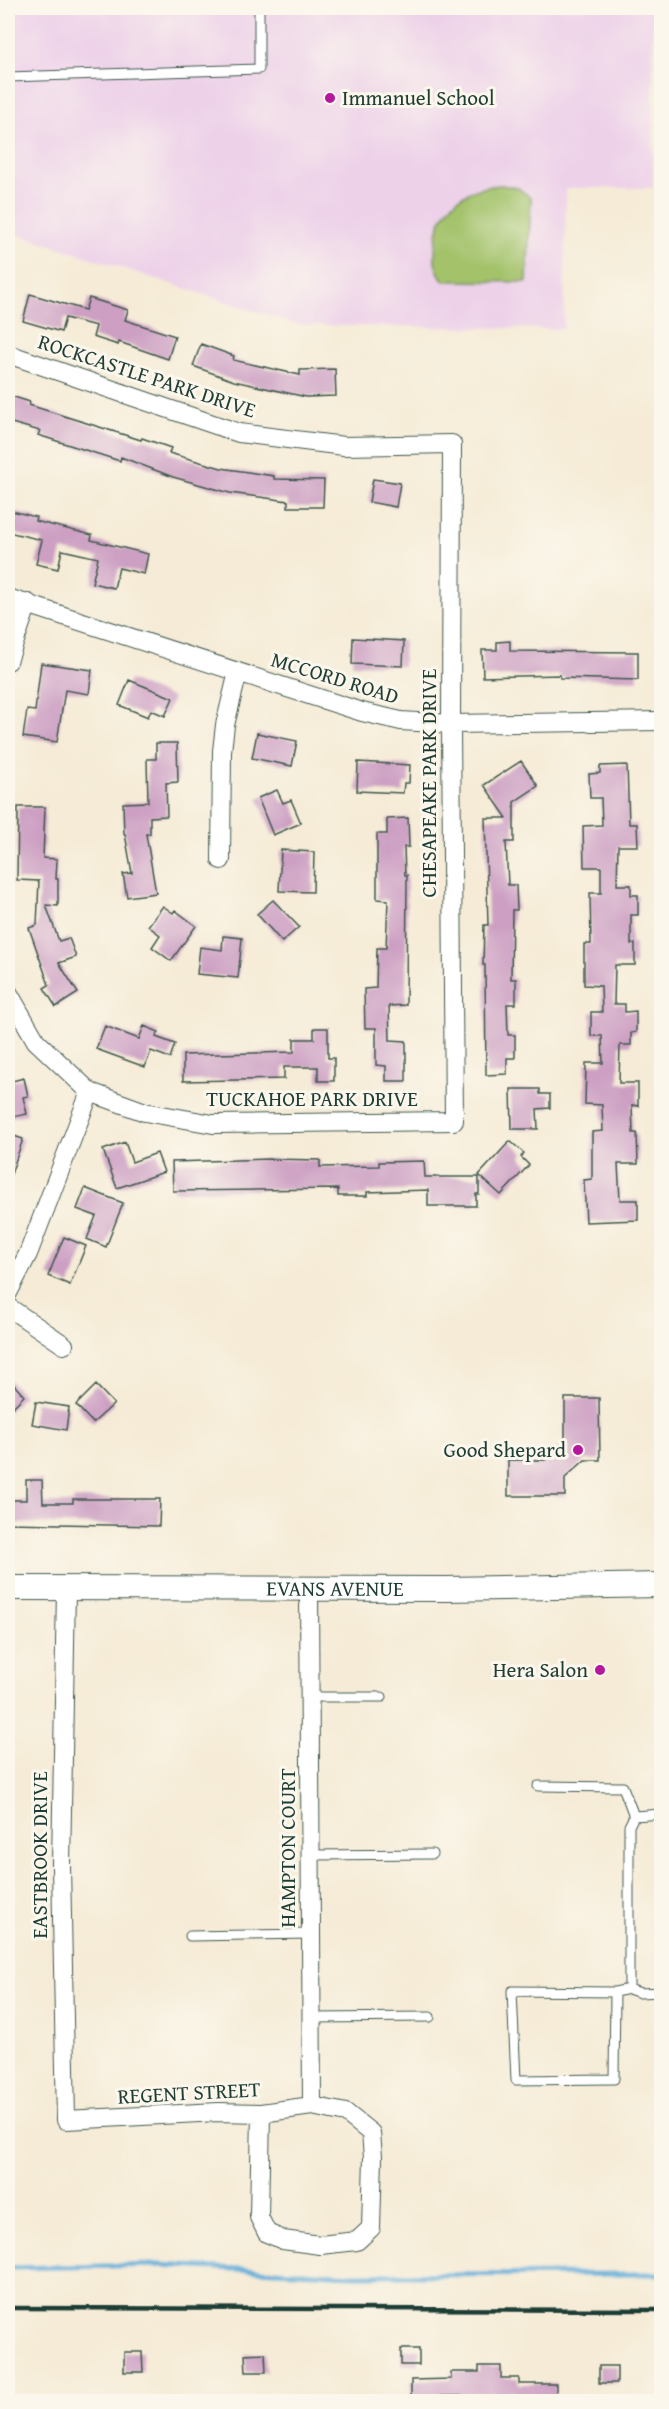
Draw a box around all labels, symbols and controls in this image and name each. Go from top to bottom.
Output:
place label: Immanuel School [342,82,495,113]
marker: Immanuel School [323,91,337,105]
street label: ROCKCASTLE PARK DRIVE [34,326,260,426]
street label: MCCORD ROAD [267,643,403,712]
street label: CHESAPEAKE PARK DRIVE [413,668,444,897]
street label: TUCKAHOE PARK DRIVE [206,1083,418,1114]
place label: Good Shepard [444,1434,567,1465]
marker: Good Shepard [571,1443,585,1457]
street label: EVANS AVENUE [266,1573,404,1604]
place label: Hera Salon [493,1654,588,1685]
marker: Hera Salon [593,1663,607,1677]
street label: HAMPTON COURT [272,1768,303,1928]
street label: EASTBROOK DRIVE [24,1771,55,1939]
street label: REGENT STREET [117,2073,261,2112]

